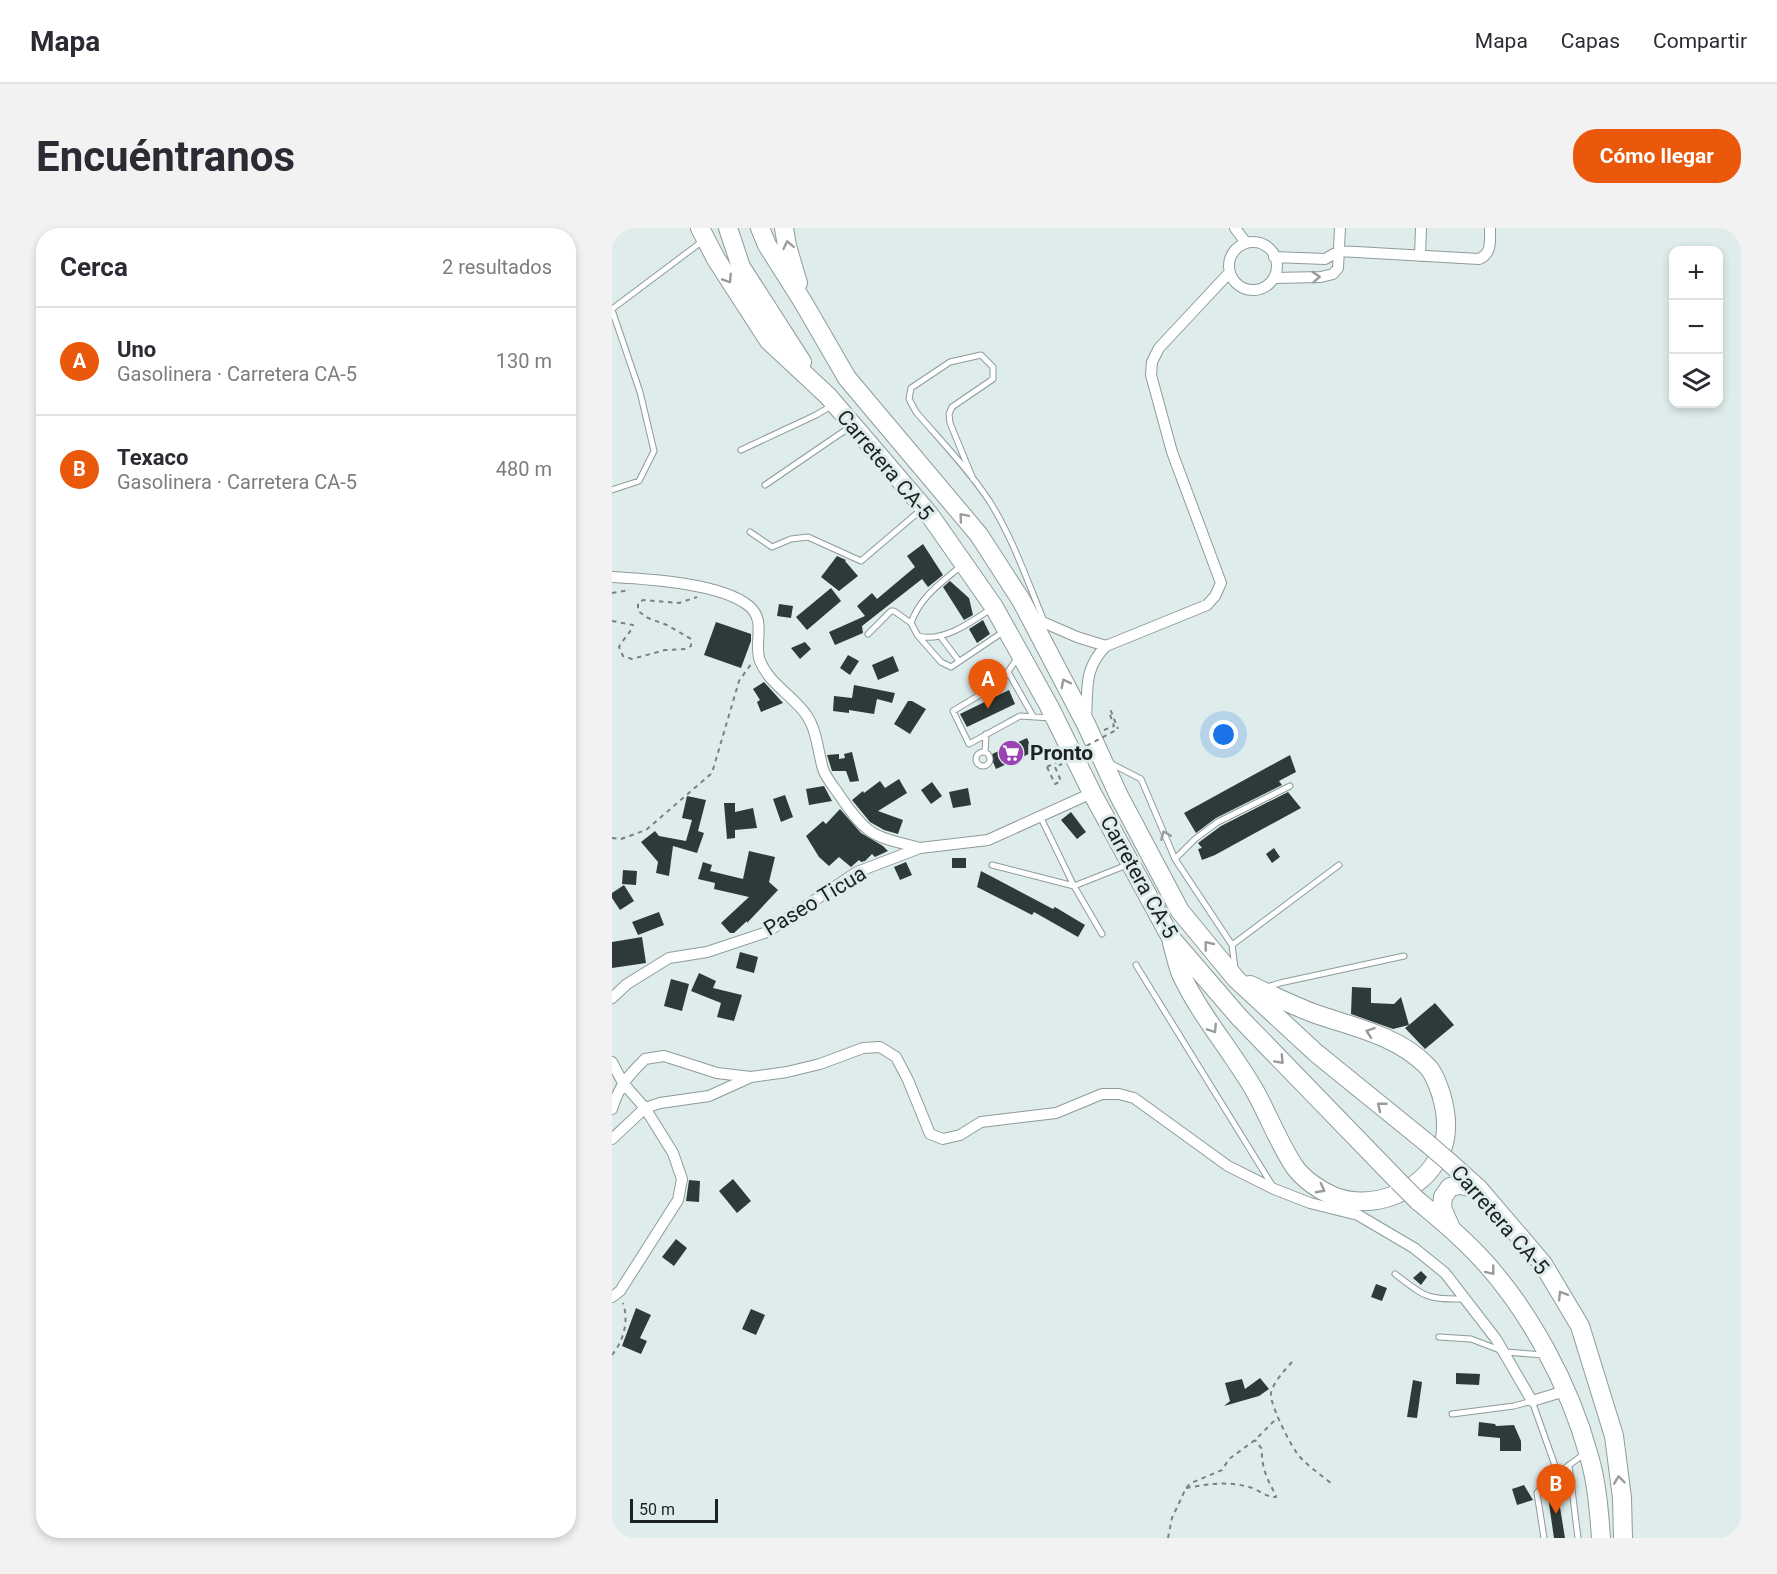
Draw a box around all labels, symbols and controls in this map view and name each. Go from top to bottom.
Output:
text: Mapa [30,25,100,58]
text: Mapa [1475,29,1528,53]
text: Capas [1561,29,1620,53]
text: Compartir [1653,29,1747,53]
button: Cómo llegar [1573,129,1741,183]
text: Encuéntranos [36,132,295,181]
one-way arrow [782,240,795,250]
map controls [1669,246,1723,408]
button: + [1669,246,1723,300]
text: Cerca [60,252,128,282]
text: 2 resultados [442,255,552,279]
one-way arrow [1311,270,1320,283]
one-way arrow [721,273,733,283]
button: − [1669,300,1723,354]
text: Uno [117,337,156,362]
text: A [73,349,86,373]
text: 130 m [496,349,552,373]
button: layers [1669,354,1723,408]
text: Gasolinera · Carretera CA-5 [117,362,357,386]
street label: Carretera CA-5 [832,405,938,525]
text: Texaco [117,445,188,470]
text: B [73,457,86,481]
text: 480 m [496,457,552,481]
text: Gasolinera · Carretera CA-5 [117,470,357,494]
one-way arrow [959,513,970,524]
pin: A [968,660,1007,709]
one-way arrow [1061,678,1072,689]
your location [1209,720,1238,749]
supermarket icon: Pronto [996,738,1026,768]
place label: Pronto [1030,741,1093,765]
street label: Carretera CA-5 [1095,811,1183,943]
one-way arrow [1160,830,1172,841]
street label: Paseo Ticua [760,861,870,941]
one-way arrow [1204,941,1215,952]
one-way arrow [1206,1022,1217,1033]
one-way arrow [1365,1027,1376,1040]
one-way arrow [1273,1053,1284,1064]
one-way arrow [1377,1102,1388,1113]
street label: Carretera CA-5 [1446,1161,1554,1279]
one-way arrow [1315,1182,1325,1193]
one-way arrow [1483,1264,1494,1275]
one-way arrow [1557,1291,1569,1301]
pin: B [1536,1464,1576,1514]
one-way arrow [1614,1475,1626,1484]
scale bar [630,1496,718,1524]
text: 50 m [639,1500,675,1519]

